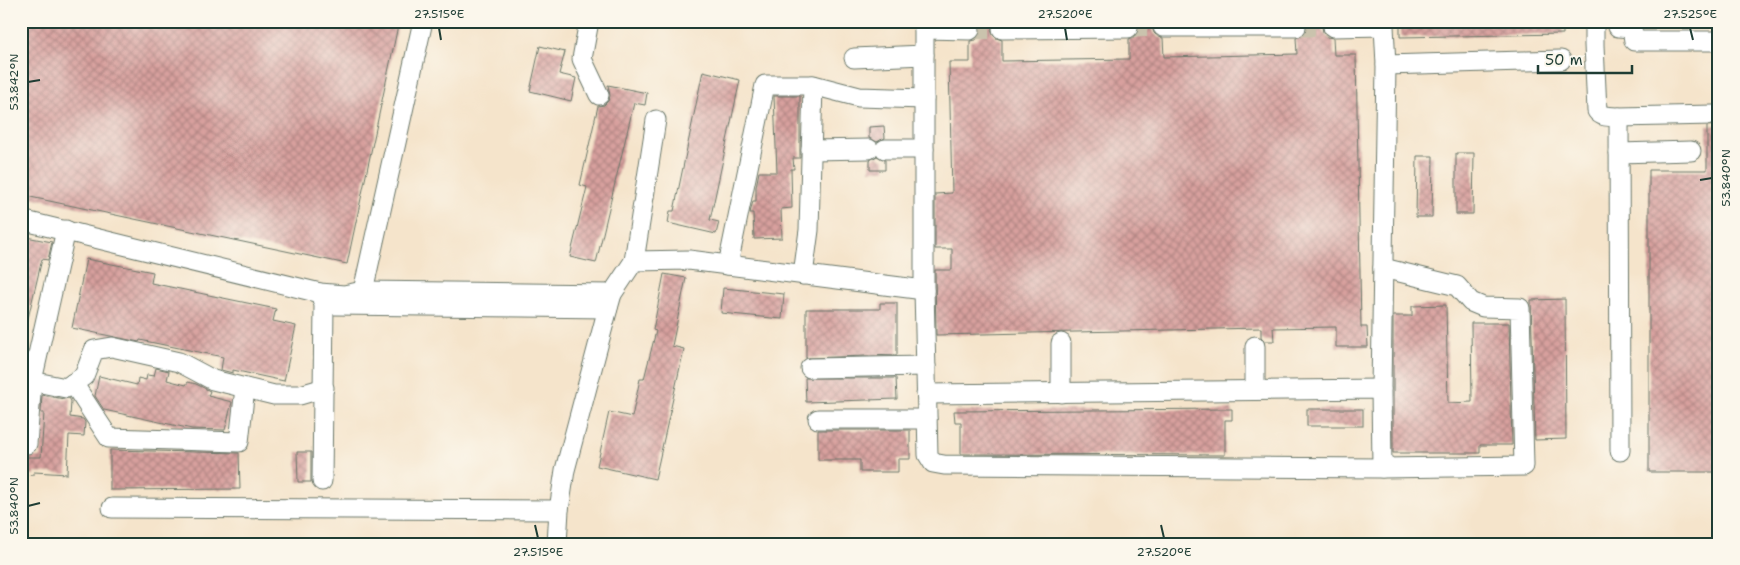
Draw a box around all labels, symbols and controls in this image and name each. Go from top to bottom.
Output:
text: 27.515°E [414,6,464,22]
text: 27.520°E [1038,6,1092,22]
text: 27.525°E [1663,6,1717,22]
scale bar [1538,42,1631,74]
text: 50 m [1545,50,1583,70]
text: 53.842°N [6,54,22,110]
text: 53.840°N [1718,149,1734,207]
text: 53.840°N [6,477,22,535]
text: 27.515°E [513,544,563,560]
text: 27.520°E [1137,544,1191,560]

